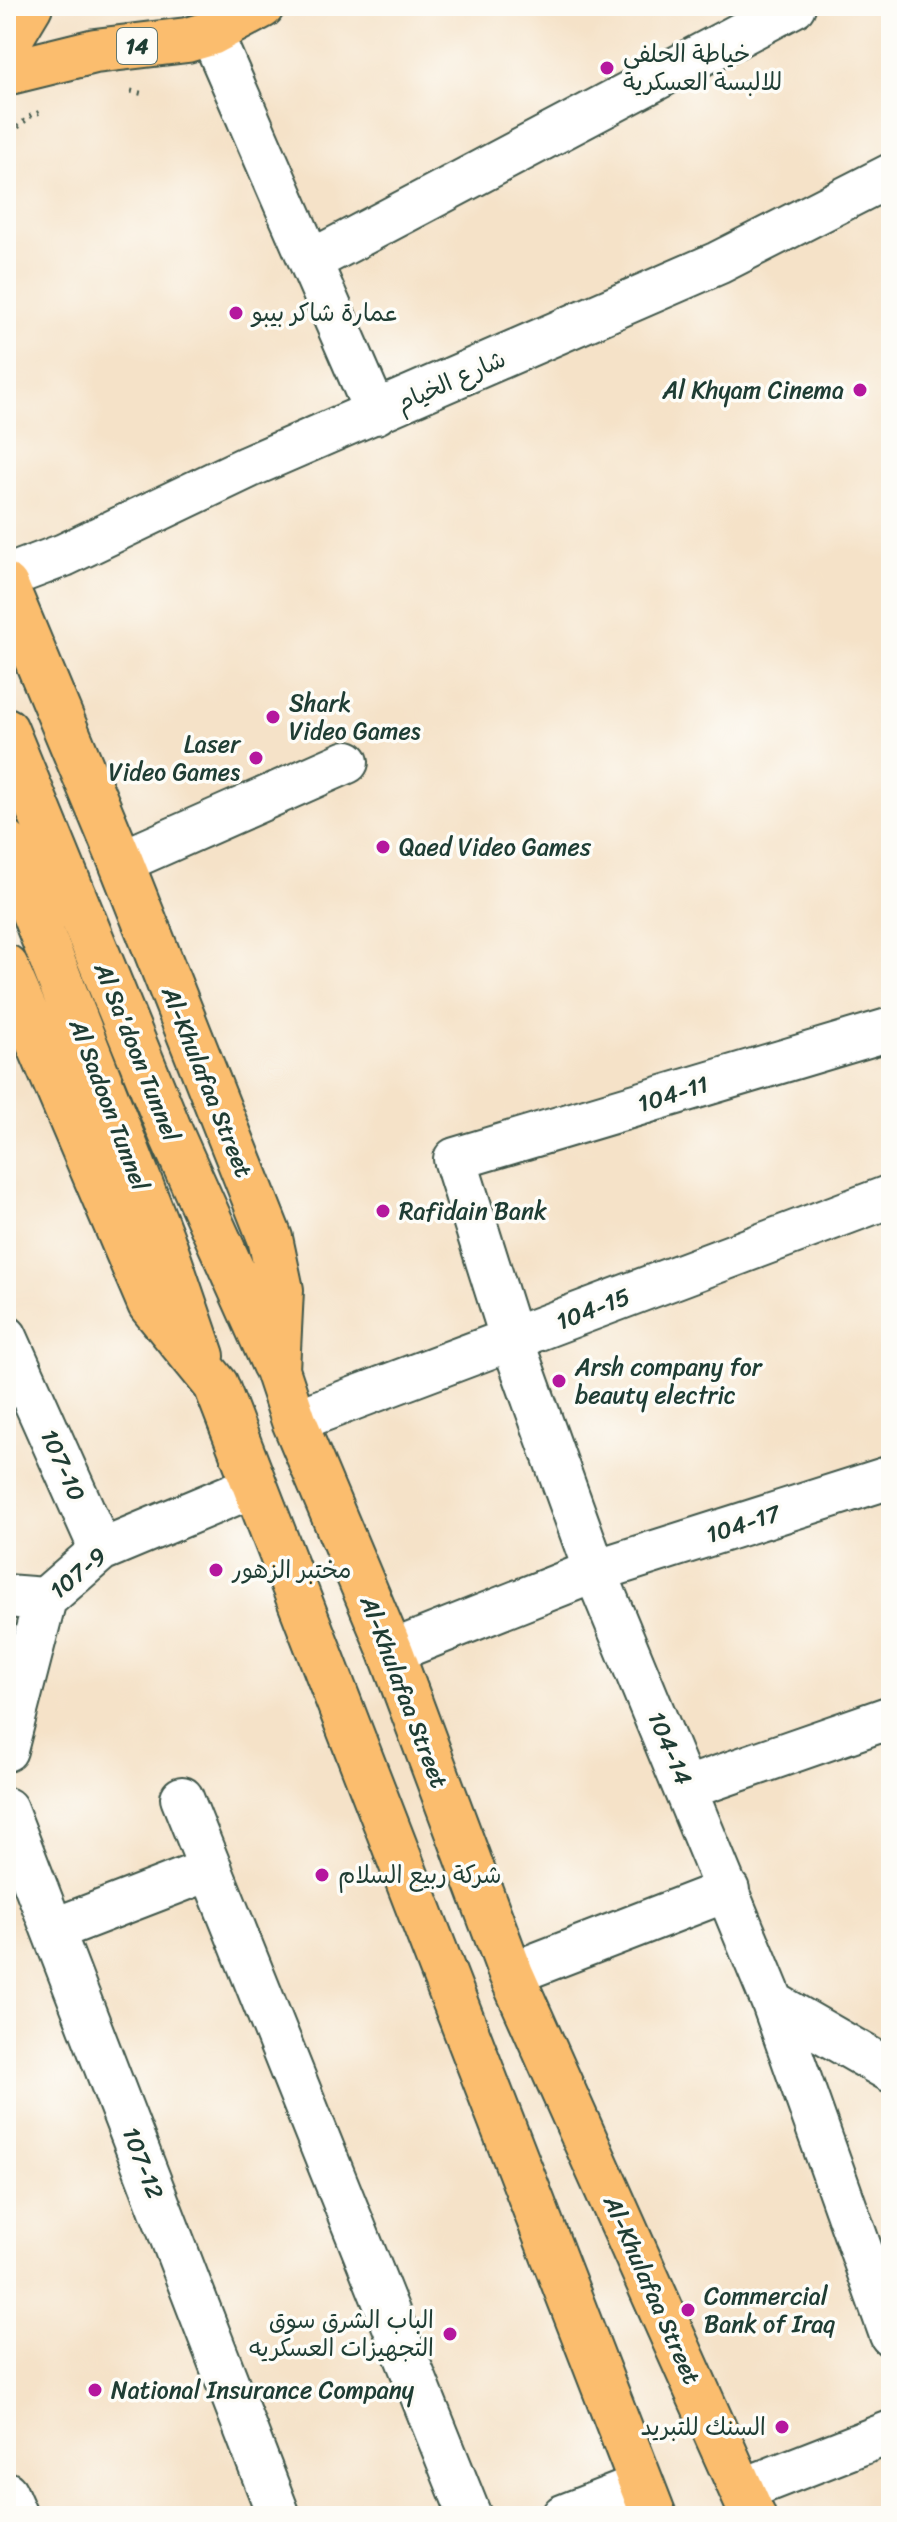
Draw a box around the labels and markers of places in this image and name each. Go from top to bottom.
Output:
place label: خياطة الحلفي للالبسة العسكرية [623,33,782,103]
marker: خياطة الحلفي للالبسة العسكرية [598,59,616,77]
place label: عمارة شاكر بيبو [250,292,399,334]
marker: عمارة شاكر بيبو [227,304,245,322]
place label: Al Khyam Cinema [661,369,844,411]
marker: Al Khyam Cinema [851,381,869,399]
place label: Shark Video Games [289,682,421,752]
marker: Shark Video Games [264,708,282,726]
place label: Laser Video Games [108,723,242,793]
marker: Laser Video Games [247,749,265,767]
place label: Qaed Video Games [399,826,592,868]
marker: Qaed Video Games [374,838,392,856]
place label: Rafidain Bank [399,1190,547,1232]
marker: Rafidain Bank [374,1202,392,1220]
place label: Arsh company for beauty electric [574,1346,764,1416]
marker: Arsh company for beauty electric [550,1372,568,1390]
place label: مختبر الزهور [231,1549,351,1591]
marker: مختبر الزهور [207,1561,225,1579]
place label: شركة ربيع السلام [338,1854,502,1896]
marker: شركة ربيع السلام [313,1866,331,1884]
place label: Commercial Bank of Iraq [704,2275,835,2345]
place label: الباب الشرق سوق التجهيزات العسكريه [249,2299,434,2369]
marker: Commercial Bank of Iraq [679,2301,697,2319]
marker: الباب الشرق سوق التجهيزات العسكريه [441,2325,459,2343]
place label: National Insurance Company [111,2369,415,2411]
marker: National Insurance Company [86,2381,104,2399]
place label: السنك للتبريد [641,2406,766,2448]
marker: السنك للتبريد [773,2418,791,2436]

